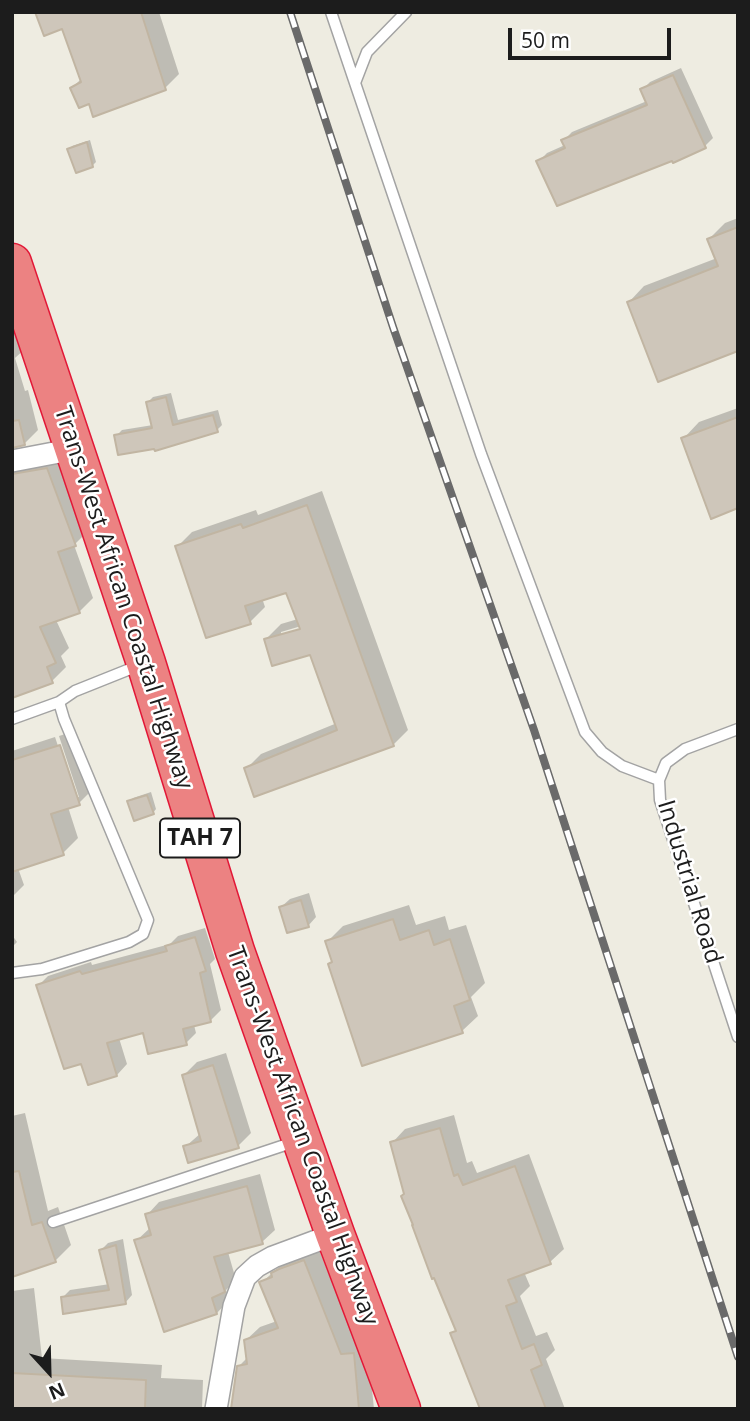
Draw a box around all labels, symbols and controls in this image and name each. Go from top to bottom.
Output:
scale bar [512,14,675,58]
text: 50 m [521,26,570,54]
street label: Trans-West African Coastal Highway [47,403,199,793]
street label: Industrial Road [650,797,728,967]
road number: TAH 7 [160,818,240,858]
street label: Trans-West African Coastal Highway [220,943,384,1329]
north arrow [14,1337,84,1407]
text: N [45,1377,69,1406]

